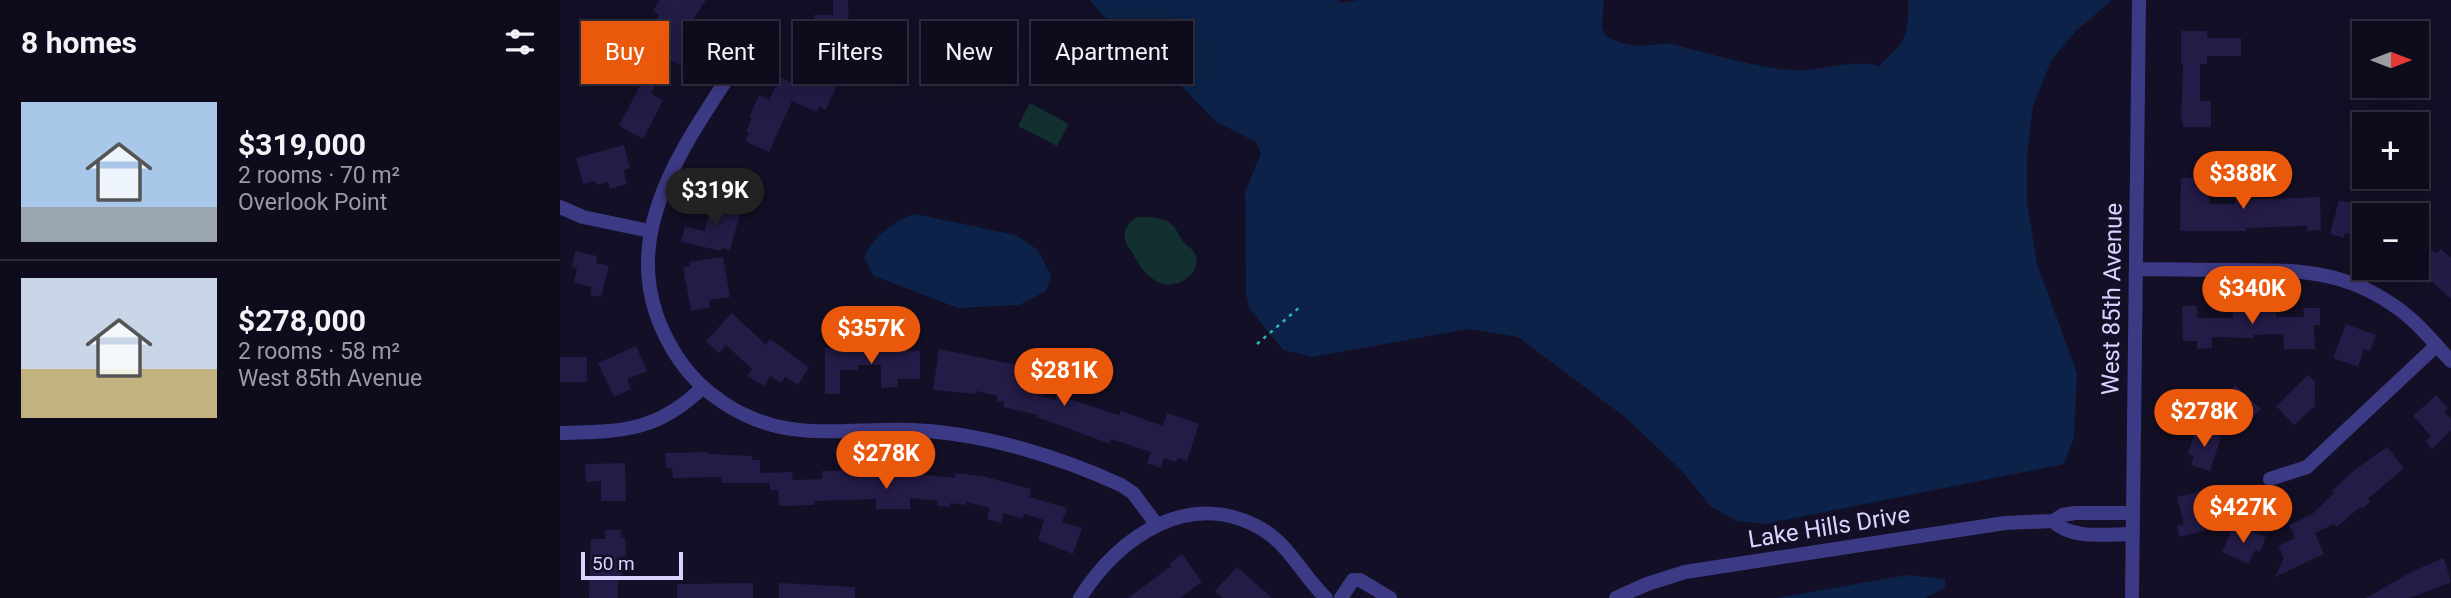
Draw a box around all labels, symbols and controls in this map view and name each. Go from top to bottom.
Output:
chip: Buy [581,21,669,84]
chip: Rent [683,21,779,84]
chip: Filters [793,21,907,84]
chip: New [921,21,1017,84]
chip: Apartment [1031,21,1193,84]
north arrow [2352,21,2429,98]
map controls [2352,21,2429,280]
icon: filters [501,23,539,61]
text: 8 homes [21,25,137,60]
button: + [2352,112,2429,189]
text: $319,000 [238,127,366,162]
icon: home [77,130,161,214]
pin: $388K [2194,152,2292,211]
text: $388K [2209,160,2277,187]
text: 2 rooms · 70 m² [238,162,400,189]
pin: $319K [666,168,764,228]
text: $319K [681,177,749,204]
text: Overlook Point [238,189,387,216]
street label: West 85th Avenue [2096,203,2128,395]
button: − [2352,203,2429,280]
pin: $340K [2203,266,2301,326]
text: $340K [2218,275,2286,302]
text: $278,000 [238,303,366,338]
icon: home [77,306,161,390]
pin: $357K [822,306,920,366]
text: $357K [837,315,905,342]
text: 2 rooms · 58 m² [238,338,400,365]
pin: $281K [1015,348,1113,408]
text: $281K [1030,357,1098,384]
text: West 85th Avenue [238,365,422,392]
pin: $278K [2155,390,2253,449]
text: $278K [2170,398,2238,425]
pin: $278K [837,432,935,491]
text: $278K [852,440,920,467]
pin: $427K [2194,486,2292,545]
text: $427K [2209,494,2277,521]
street label: Lake Hills Drive [1746,500,1912,554]
scale bar [581,549,682,581]
text: 50 m [592,552,635,575]

